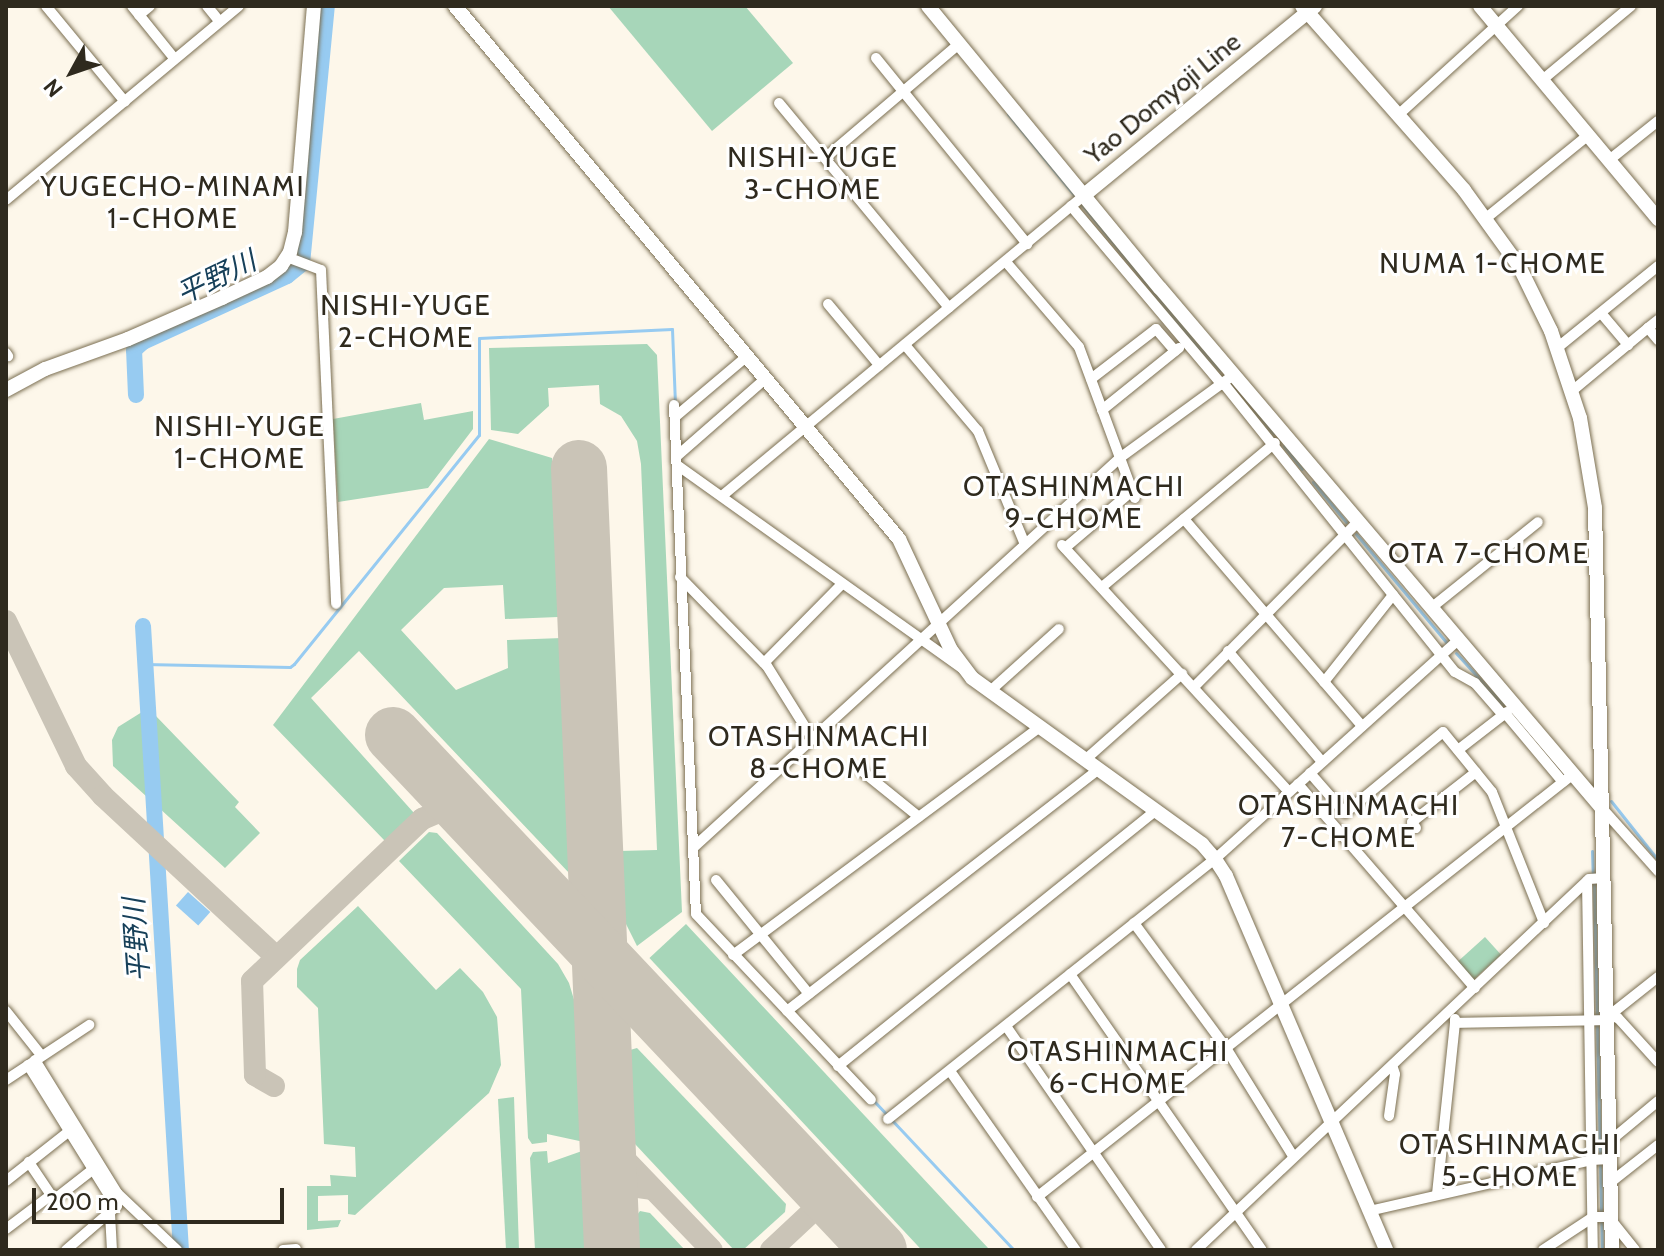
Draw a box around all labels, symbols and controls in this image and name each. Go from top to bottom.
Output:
street label: Yao Domyoji Line [1079,27,1247,171]
north arrow [32,32,112,112]
text: N [38,73,69,102]
district label: NISHI-YUGE 3-CHOME [727,140,899,206]
district label: YUGECHO-MINAMI 1-CHOME [40,169,306,235]
water label: 平野川 [171,243,261,311]
district label: NUMA 1-CHOME [1379,246,1607,280]
district label: NISHI-YUGE 2-CHOME [320,288,492,354]
district label: NISHI-YUGE 1-CHOME [154,409,326,475]
district label: OTASHINMACHI 9-CHOME [963,469,1185,535]
district label: OTA 7-CHOME [1388,536,1590,570]
district label: OTASHINMACHI 8-CHOME [708,719,930,785]
district label: OTASHINMACHI 7-CHOME [1238,788,1460,854]
water label: 平野川 [116,897,156,983]
district label: OTASHINMACHI 6-CHOME [1007,1034,1229,1100]
district label: OTASHINMACHI 5-CHOME [1399,1127,1621,1193]
scale bar [36,1172,288,1222]
text: 200 m [46,1187,119,1216]

